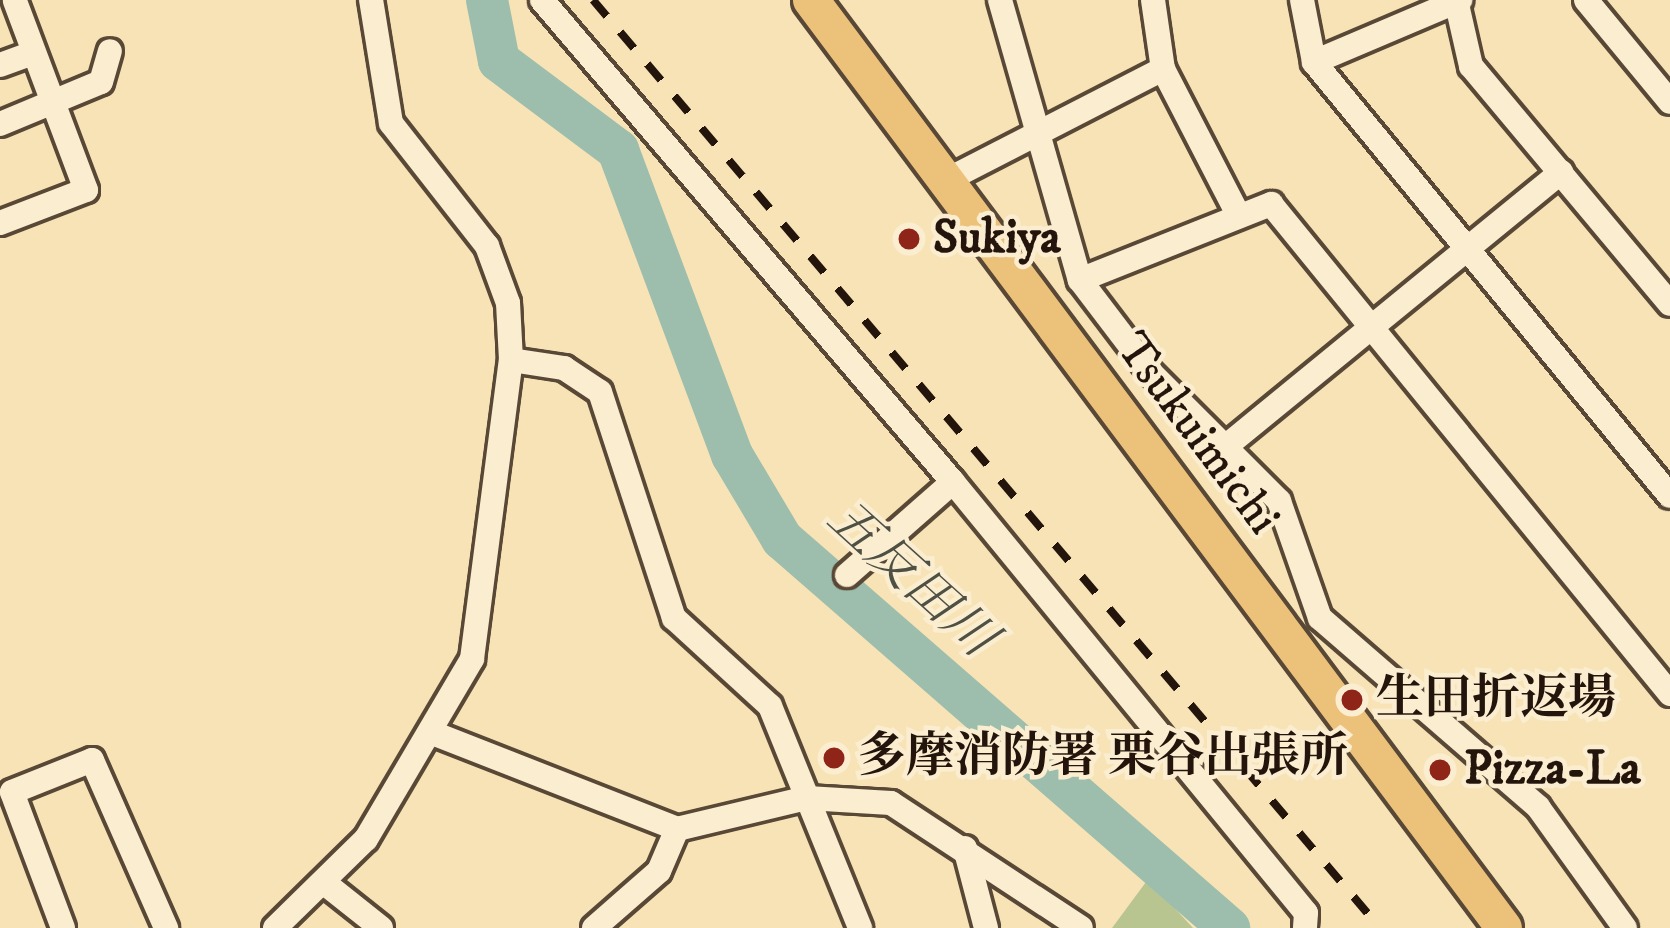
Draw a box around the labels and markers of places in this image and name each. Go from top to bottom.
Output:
place label: Sukiya [933,210,1061,268]
marker: Sukiya [896,226,922,252]
place label: 生田折返場 [1376,671,1616,729]
marker: 生田折返場 [1339,687,1365,713]
place label: 多摩消防署 栗谷出張所 [858,729,1348,787]
place label: Pizza-La [1464,741,1641,799]
marker: 多摩消防署 栗谷出張所 [821,745,847,771]
marker: Pizza-La [1427,757,1453,783]

